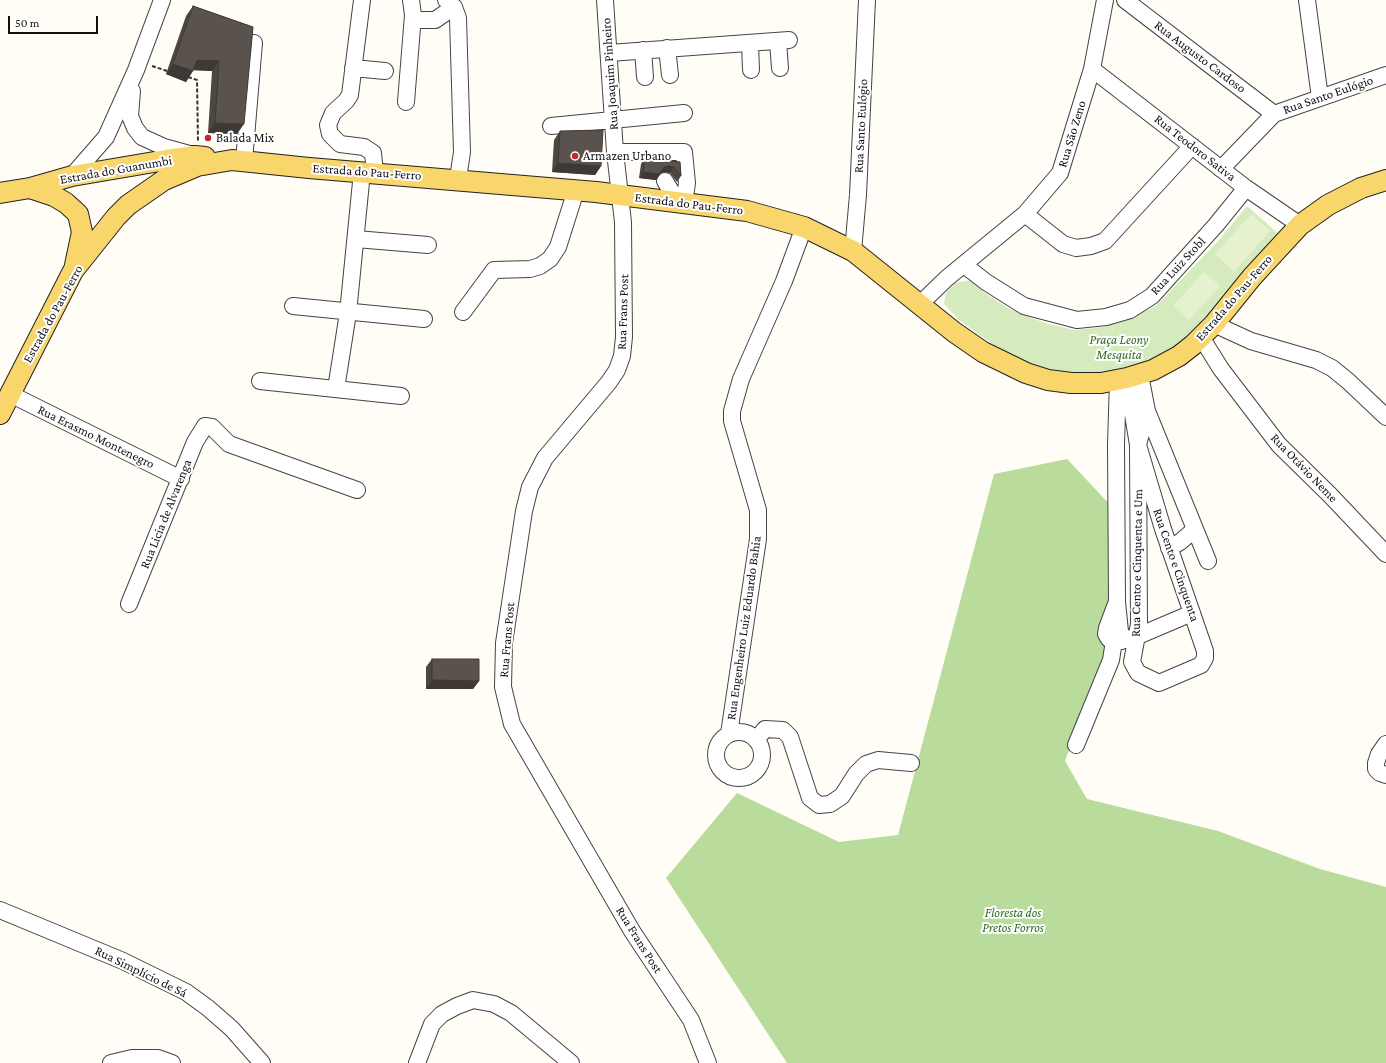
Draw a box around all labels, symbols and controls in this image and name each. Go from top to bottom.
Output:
scale bar [10,8,100,34]
text: 50 m [15,16,39,30]
street label: Rua Joaquim Pinheiro [598,17,622,131]
street label: Rua Augusto Cardoso [1151,17,1249,97]
street label: Rua Santo Eulógio [1281,72,1375,118]
street label: Rua Santo Eulógio [851,78,871,174]
street label: Rua São Zeno [1054,99,1090,169]
street label: Rua Teodoro Sativa [1151,111,1239,185]
place label: Balada Mix [216,130,274,146]
marker: Balada Mix [203,133,213,143]
place label: Armazen Urbano [583,148,671,164]
marker: Armazen Urbano [570,151,580,161]
street label: Estrada do Guanumbi [59,152,173,188]
street label: Estrada do Pau-Ferro [312,160,422,184]
street label: Estrada do Pau-Ferro [634,190,744,218]
street label: Rua Luiz Stobl [1147,234,1209,298]
street label: Estrada do Pau-Ferro [1192,252,1276,344]
street label: Estrada do Pau-Ferro [20,263,86,365]
street label: Rua Frans Post [614,274,632,350]
park label: Praça Leony Mesquita [1090,332,1148,363]
street label: Rua Erasmo Montenegro [35,402,157,472]
street label: Rua Otávio Neme [1267,430,1341,506]
street label: Rua Licia de Alvarenga [137,457,195,571]
street label: Rua Cento e Cinquenta e Um [1128,489,1146,637]
street label: Rua Cento e Cinquenta [1149,506,1203,624]
street label: Rua Engenheiro Luiz Eduardo Bahia [723,535,765,721]
street label: Rua Frans Post [496,602,518,678]
street label: Rua Frans Post [612,904,666,976]
park label: Floresta dos Pretos Forros [982,905,1044,936]
street label: Rua Simplício de Sá [92,943,190,1001]

